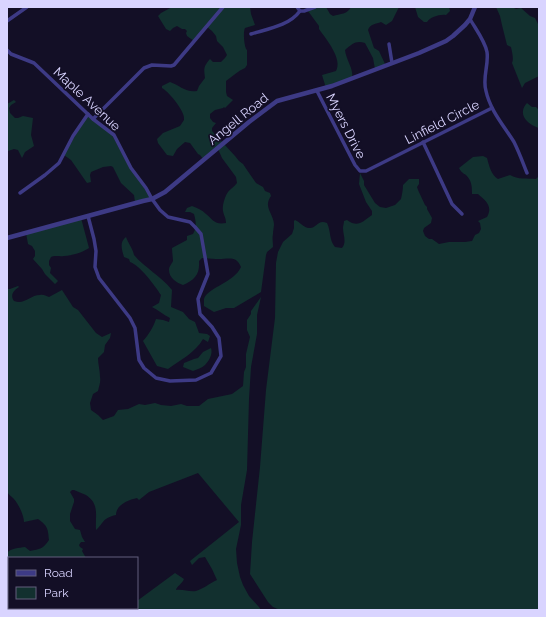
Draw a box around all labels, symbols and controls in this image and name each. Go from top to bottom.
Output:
street label: Maple Avenue [50,64,124,134]
street label: Angell Road [205,90,271,148]
street label: Myers Drive [323,91,369,161]
street label: Linfield Circle [402,97,482,147]
legend [8,557,138,609]
text: Road [44,566,73,580]
text: Park [44,586,69,600]

